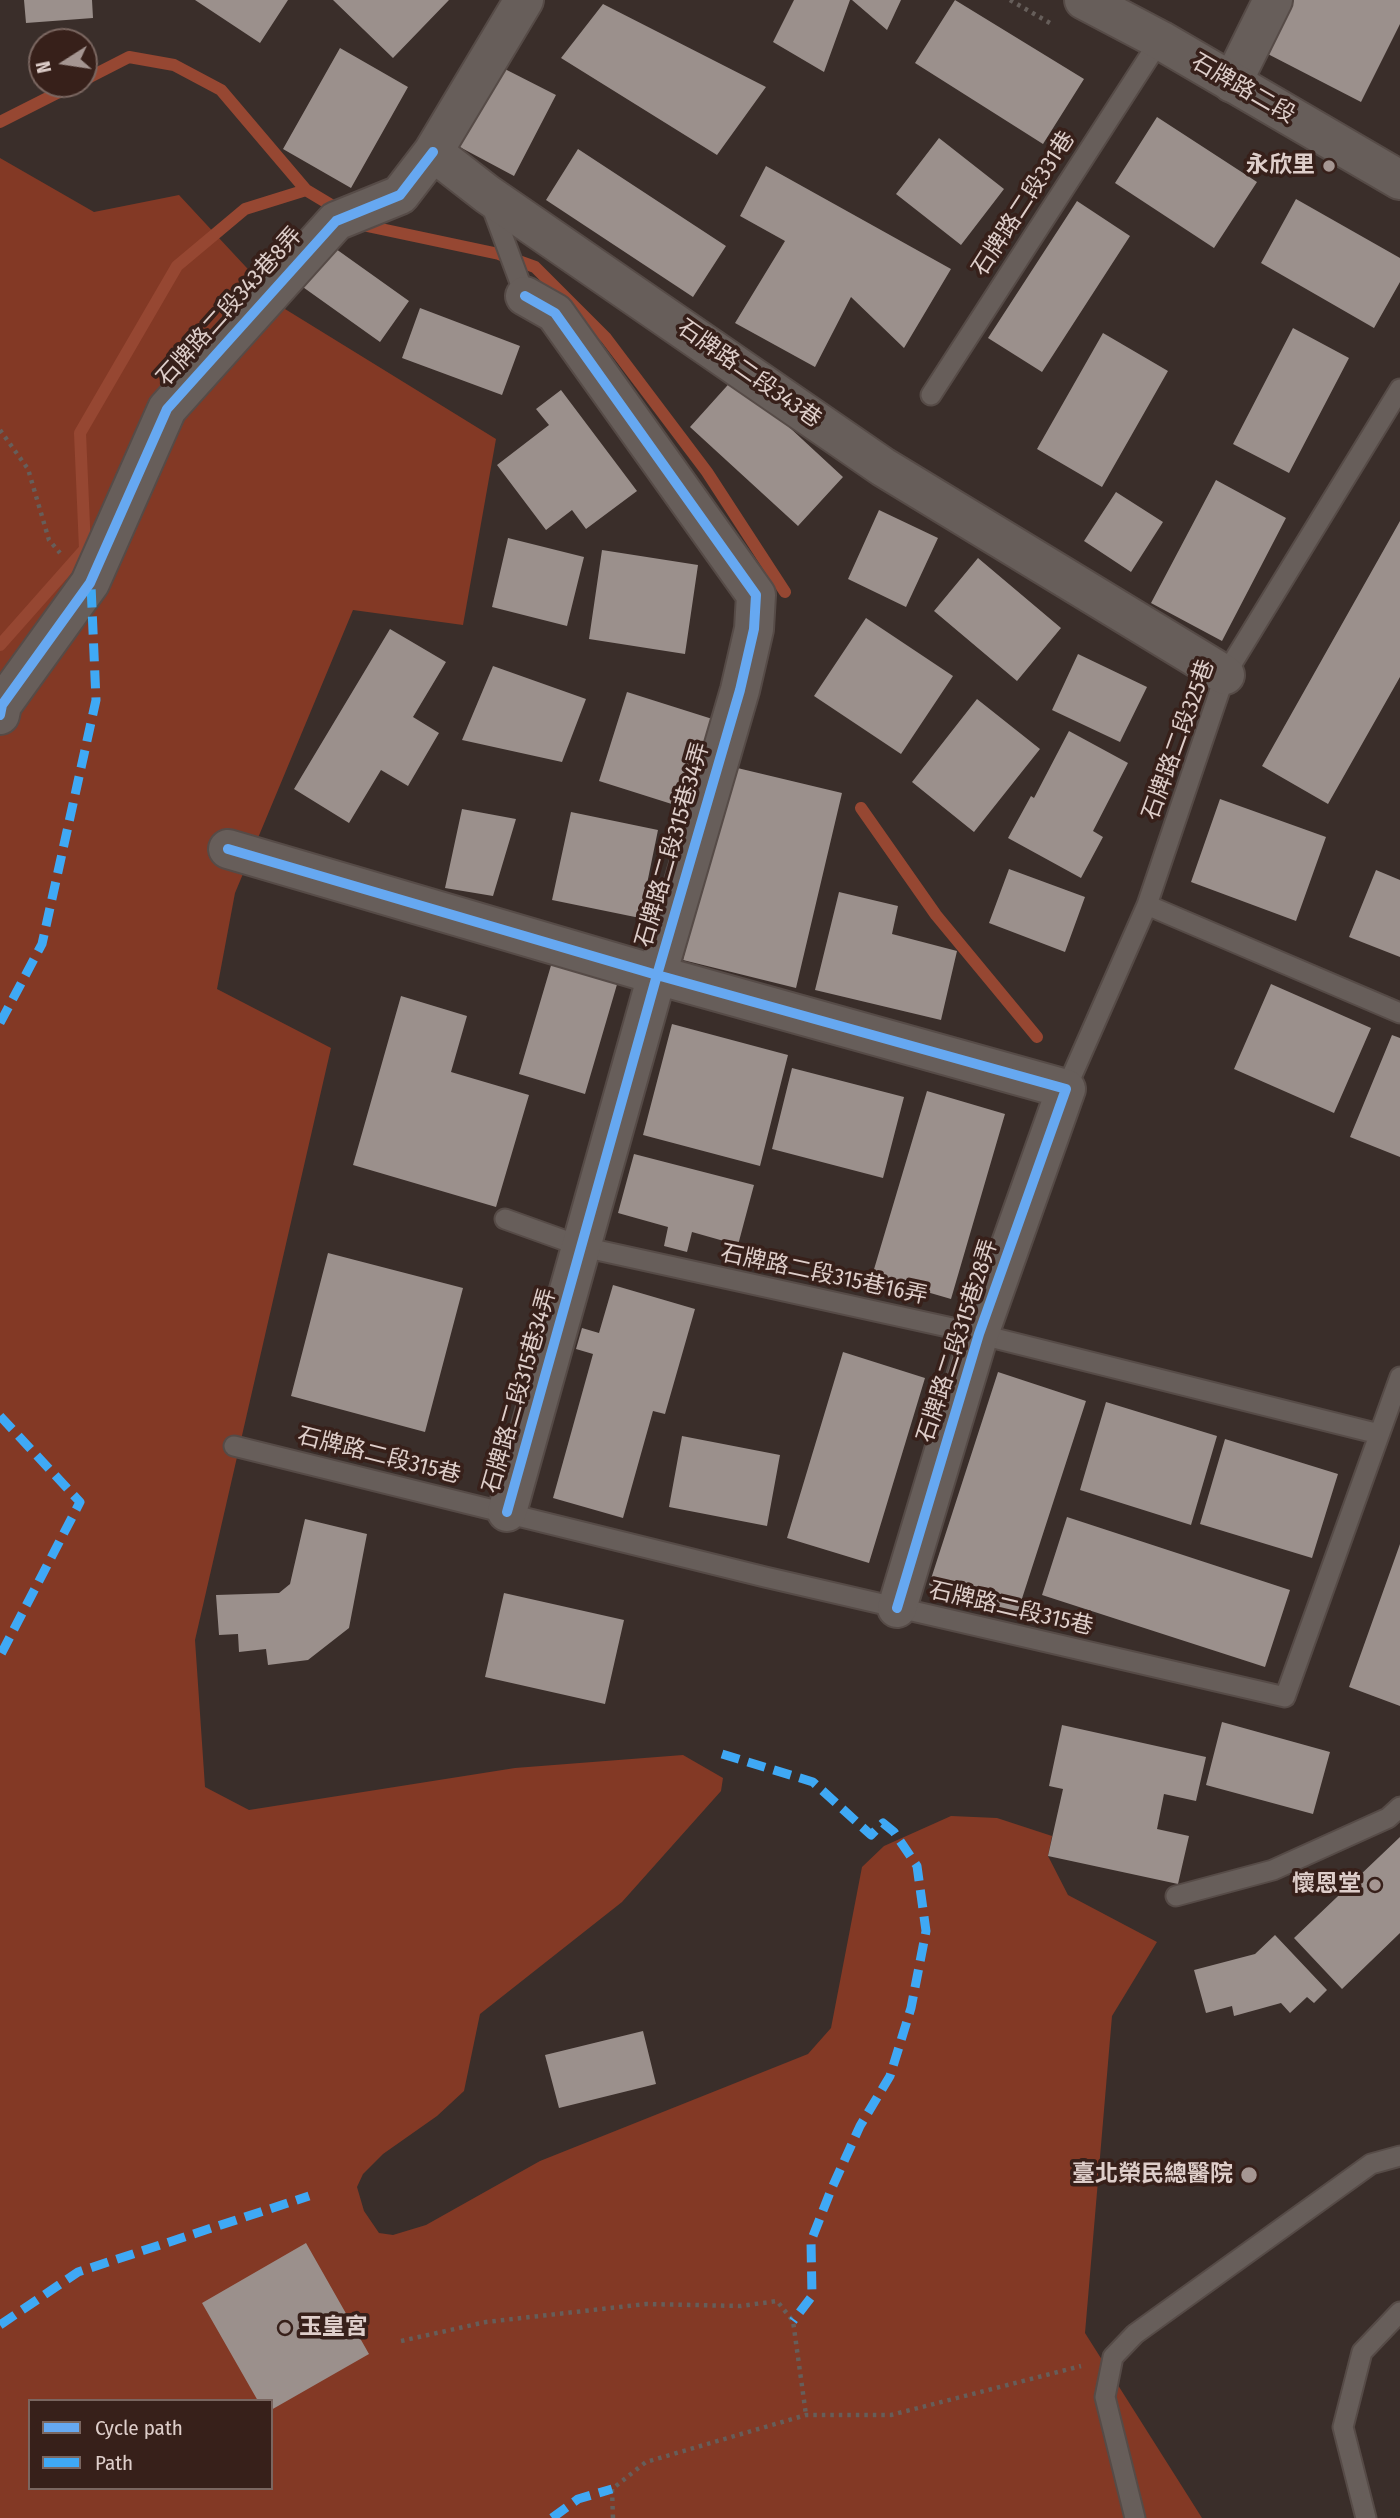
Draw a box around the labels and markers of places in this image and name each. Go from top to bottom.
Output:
place label: 永欣里 [1246,152,1315,180]
marker: 永欣里 [1321,158,1337,174]
place label: 懷恩堂 [1292,1871,1361,1899]
marker: 懷恩堂 [1367,1877,1383,1893]
place label: 臺北榮民總醫院 [1072,2161,1233,2189]
marker: 臺北榮民總醫院 [1239,2165,1259,2185]
place label: 玉皇宮 [299,2314,368,2342]
marker: 玉皇宮 [277,2320,293,2336]

